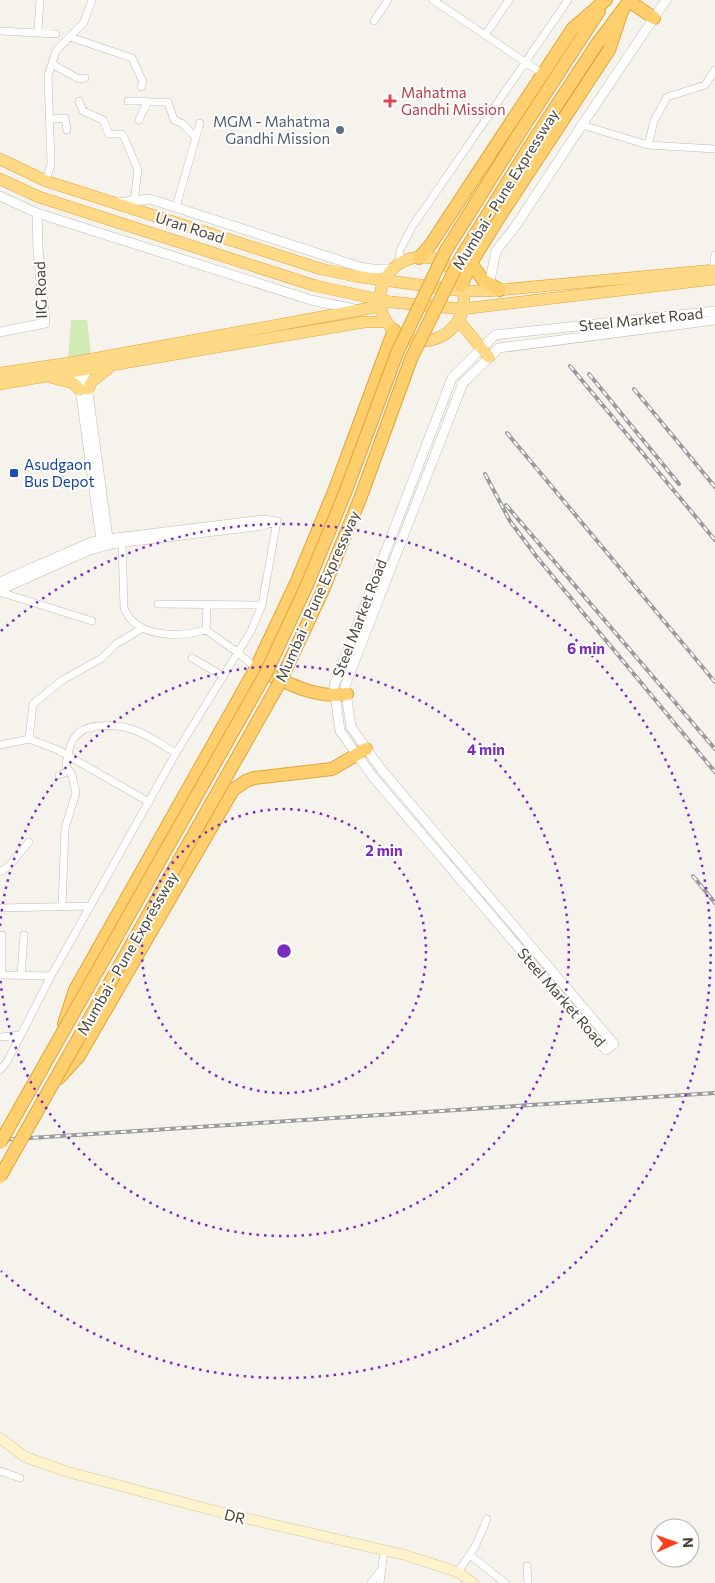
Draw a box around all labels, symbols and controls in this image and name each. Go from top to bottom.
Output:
place label: Mahatma Gandhi Mission [401,83,506,118]
marker: Mahatma Gandhi Mission [383,94,397,108]
street label: Mumbai - Pune Expressway [448,105,562,273]
place label: MGM - Mahatma Gandhi Mission [213,112,330,147]
marker: MGM - Mahatma Gandhi Mission [334,124,346,136]
street label: Uran Road [153,207,227,247]
street label: IIG Road [30,261,50,319]
street label: Steel Market Road [578,304,704,334]
place label: Asudgaon Bus Depot [24,455,95,490]
marker: Asudgaon Bus Depot [8,467,20,479]
street label: Mumbai - Pune Expressway [271,507,363,685]
street label: Steel Market Road [328,556,390,680]
text: 6 min [567,639,605,657]
text: 4 min [467,740,505,758]
text: 2 min [365,841,403,859]
street label: Mumbai - Pune Expressway [73,868,181,1038]
centre of rings [275,942,293,960]
street label: Steel Market Road [514,944,610,1050]
street label: DR [223,1505,247,1527]
north arrow [650,1518,700,1568]
text: N [680,1537,697,1548]

